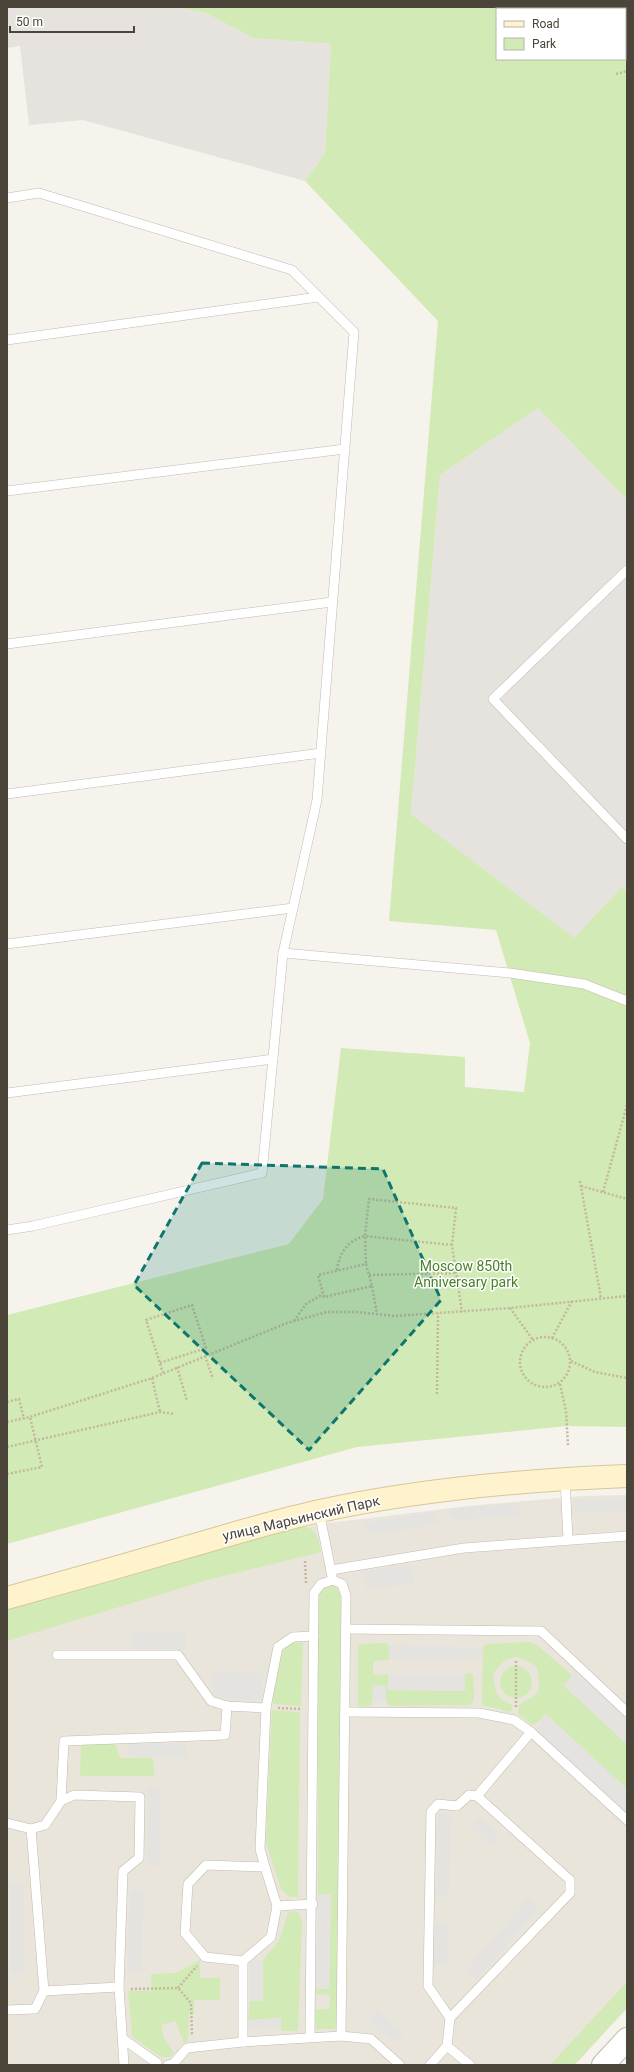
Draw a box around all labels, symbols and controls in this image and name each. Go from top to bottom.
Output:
scale bar [10,8,134,34]
legend [496,8,626,60]
text: 50 m [16,15,43,29]
text: Road [532,17,560,31]
text: Park [532,37,557,51]
park label: Moscow 850th Anniversary park [414,1258,519,1290]
street label: улица Марьинский Парк [221,1492,382,1544]

